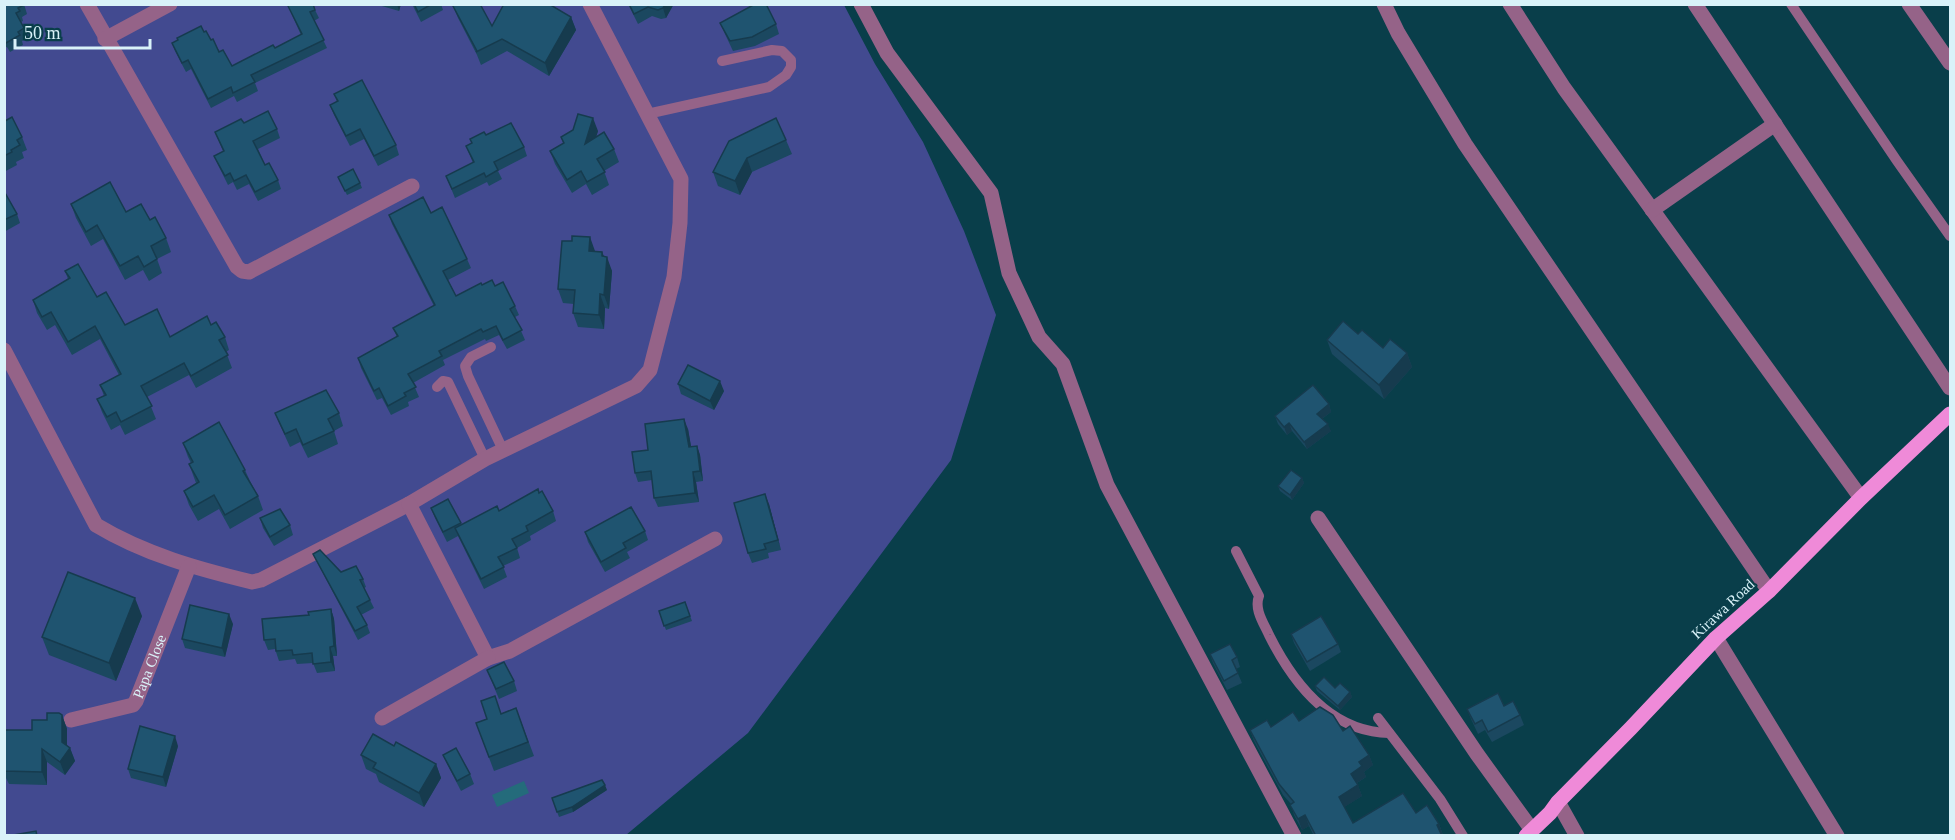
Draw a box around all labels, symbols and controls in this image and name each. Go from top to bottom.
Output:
scale bar [15,12,150,50]
text: 50 m [24,23,61,43]
street label: Kirawa Road [1688,576,1758,642]
street label: Papa Close [130,632,169,701]

